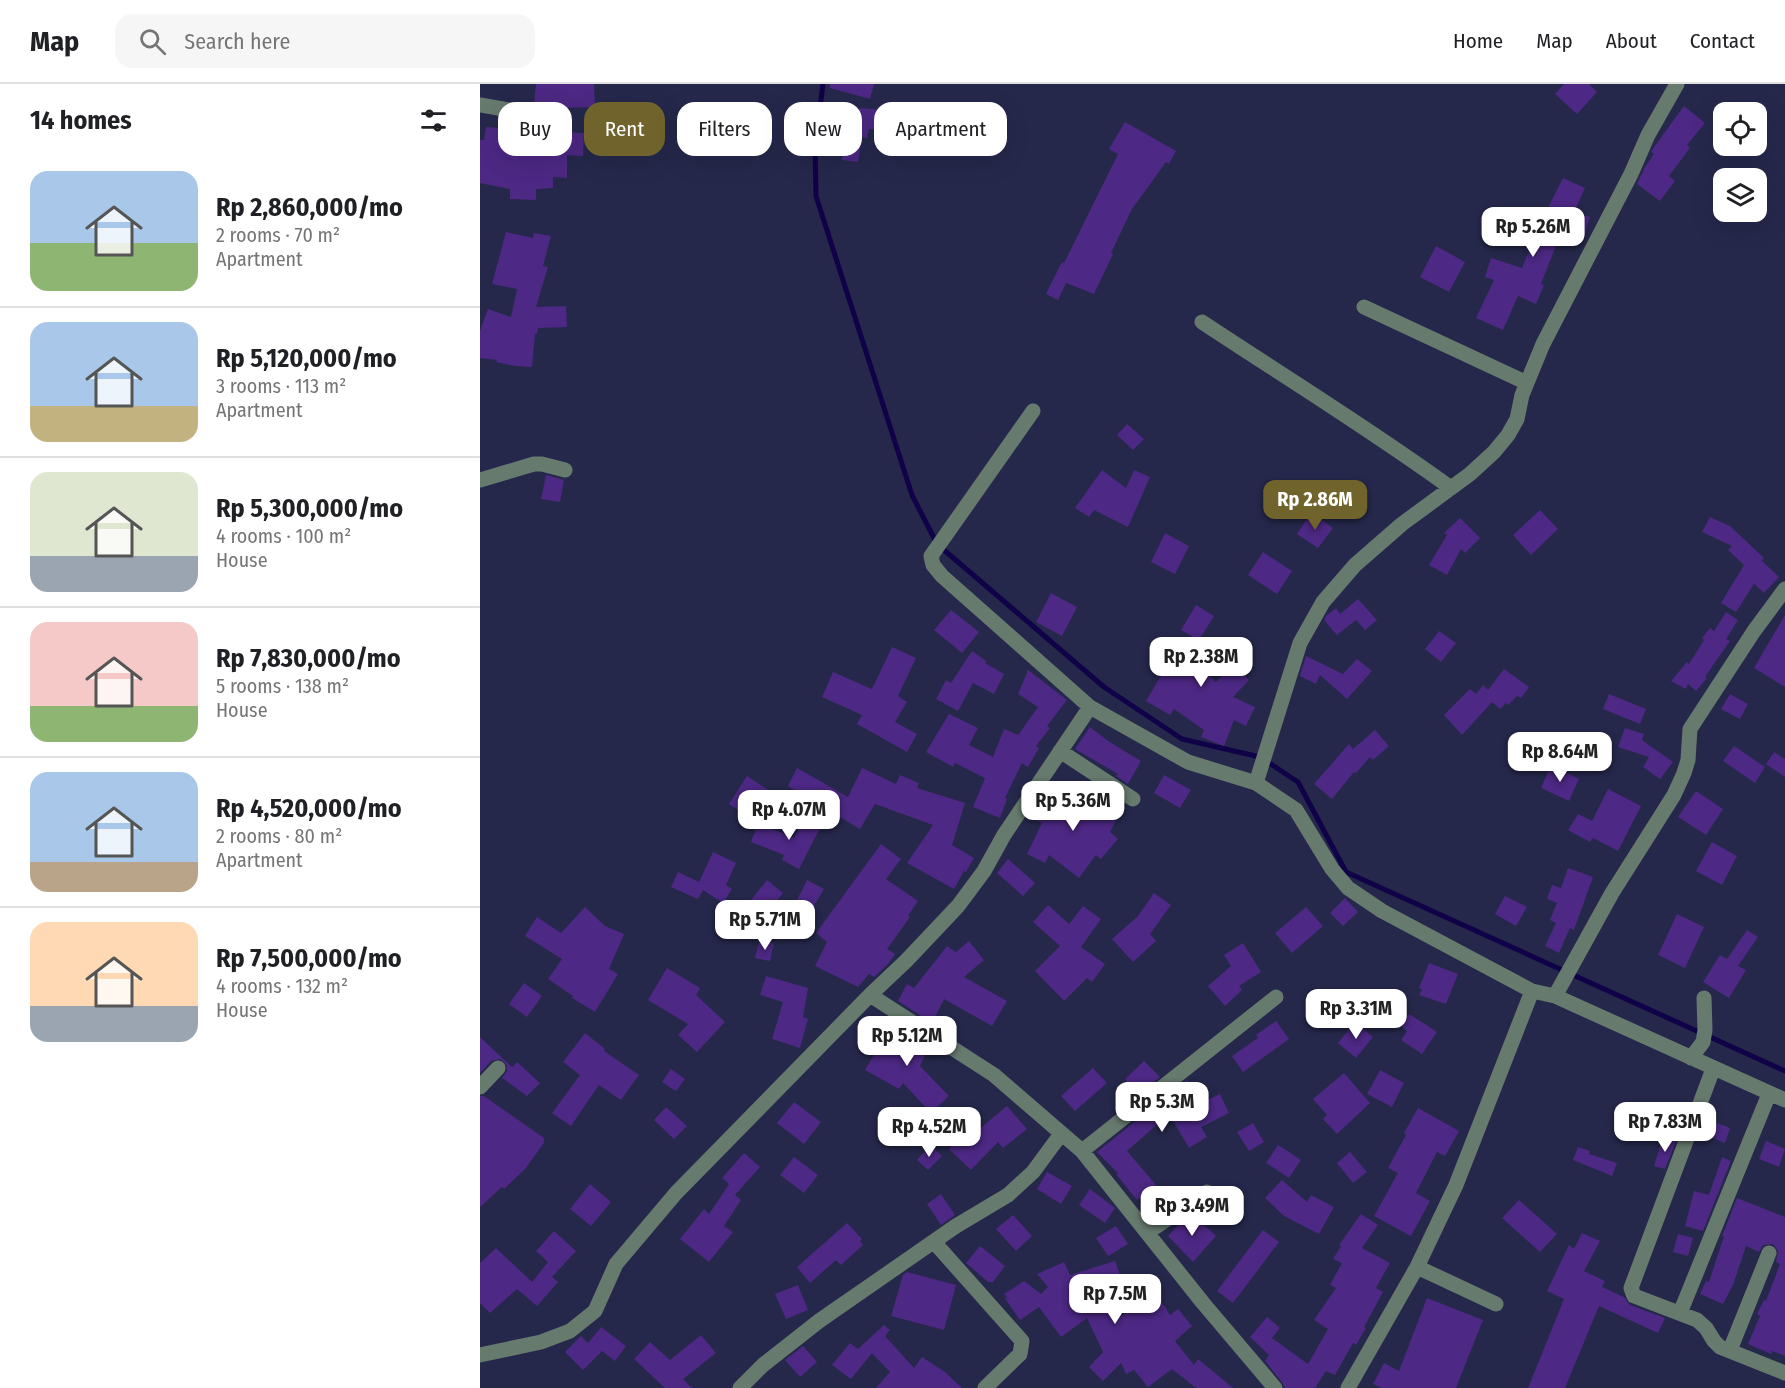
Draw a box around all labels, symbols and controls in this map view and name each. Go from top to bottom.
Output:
search box [115,14,535,68]
text: Map [30,25,79,58]
icon: search [136,25,169,58]
text: Search here [184,28,290,55]
text: Home [1453,28,1503,54]
text: Map [1536,28,1573,54]
text: About [1606,28,1657,54]
text: Contact [1690,28,1755,54]
chip: Buy [498,102,572,156]
chip: Rent [584,102,665,156]
chip: Filters [677,102,772,156]
chip: New [784,102,862,156]
chip: Apartment [874,102,1007,156]
map controls [1713,102,1767,222]
button: locate [1713,102,1767,156]
icon: filters [417,104,450,137]
text: 14 homes [30,105,132,136]
button: layers [1713,168,1767,222]
text: Rp 2,860,000/mo [216,192,403,223]
icon: home [78,195,150,267]
pin: Rp 5.26M [1471,207,1595,258]
text: Rp 5.26M [1496,214,1570,238]
text: 2 rooms · 70 m² [216,223,340,247]
text: Apartment [216,247,303,271]
text: Rp 5,120,000/mo [216,343,397,374]
icon: home [78,346,150,418]
text: 3 rooms · 113 m² [216,374,346,398]
text: Apartment [216,398,303,422]
pin: Rp 2.86M [1253,480,1377,531]
text: Rp 2.86M [1277,487,1353,511]
text: Rp 5,300,000/mo [216,493,403,524]
icon: home [78,496,150,568]
text: 4 rooms · 100 m² [216,524,351,548]
text: House [216,548,268,572]
pin: Rp 2.38M [1139,637,1263,688]
text: Rp 7,830,000/mo [216,643,401,674]
text: Rp 2.38M [1164,644,1238,668]
icon: home [78,646,150,718]
text: 5 rooms · 138 m² [216,674,349,698]
text: House [216,698,268,722]
pin: Rp 8.64M [1498,732,1622,783]
text: Rp 8.64M [1522,739,1598,763]
pin: Rp 5.36M [1011,781,1135,832]
text: Rp 5.36M [1035,788,1111,812]
pin: Rp 4.07M [727,790,851,841]
text: Rp 4,520,000/mo [216,793,402,824]
icon: home [78,796,150,868]
text: Rp 4.07M [752,797,826,821]
text: 2 rooms · 80 m² [216,824,342,848]
text: Apartment [216,848,303,872]
pin: Rp 5.71M [703,900,827,951]
text: Rp 5.71M [729,907,801,931]
text: Rp 7,500,000/mo [216,943,402,974]
icon: home [78,946,150,1018]
text: 4 rooms · 132 m² [216,974,348,998]
pin: Rp 3.31M [1294,989,1418,1040]
text: Rp 3.31M [1320,996,1392,1020]
text: House [216,998,268,1022]
pin: Rp 5.12M [845,1016,969,1067]
text: Rp 5.12M [872,1023,942,1047]
pin: Rp 5.3M [1107,1082,1217,1133]
text: Rp 5.3M [1130,1089,1194,1113]
pin: Rp 7.83M [1603,1102,1727,1153]
pin: Rp 4.52M [867,1107,991,1158]
text: Rp 7.83M [1628,1109,1702,1133]
text: Rp 4.52M [892,1114,966,1138]
pin: Rp 3.49M [1130,1186,1254,1237]
text: Rp 3.49M [1155,1193,1229,1217]
pin: Rp 7.5M [1060,1274,1170,1325]
text: Rp 7.5M [1083,1281,1147,1305]

